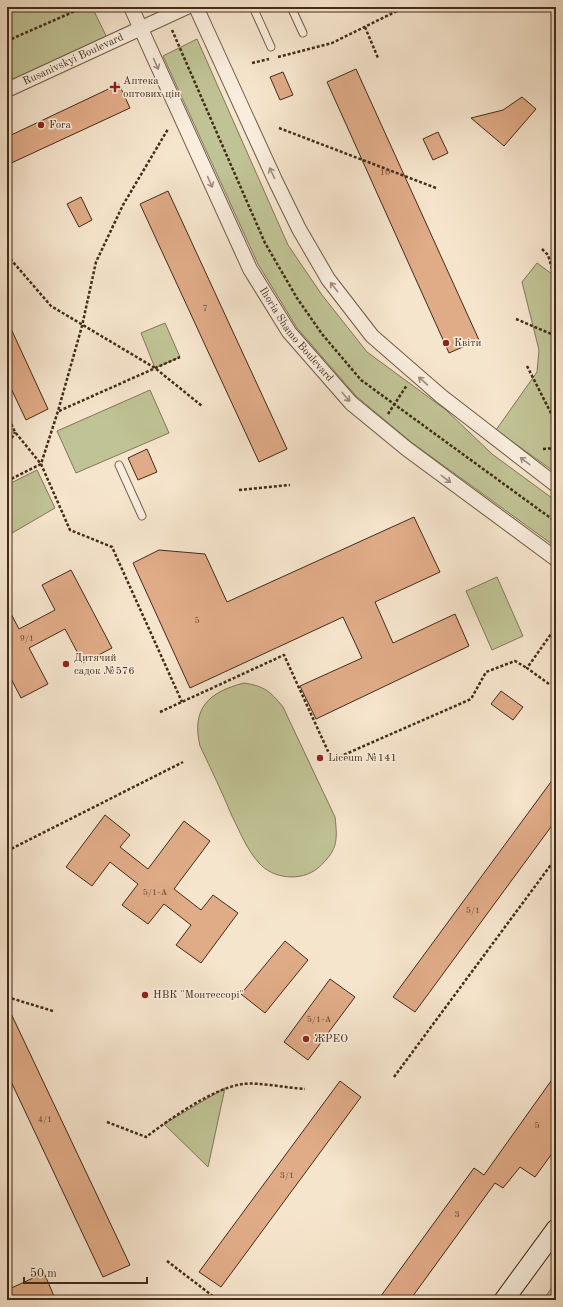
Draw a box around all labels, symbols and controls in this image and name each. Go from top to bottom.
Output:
street label: Rusanivskyi Boulevard [21,31,125,87]
one-way arrow [153,57,160,69]
place label: Аптека оптових цін [123,76,180,100]
marker: Аптека оптових цін [110,82,120,92]
marker: Fora [36,120,46,130]
place label: Fora [49,120,72,131]
one-way arrow [267,167,275,179]
house number: 10 [380,168,390,177]
one-way arrow [207,176,214,188]
one-way arrow [330,282,338,293]
street label: Ihoria Shamo Boulevard [257,285,335,384]
house number: 7 [202,304,208,313]
marker: Квіти [441,338,451,348]
place label: Квіти [454,338,481,349]
one-way arrow [418,376,428,385]
one-way arrow [341,391,350,402]
one-way arrow [520,457,531,465]
one-way arrow [441,474,452,483]
house number: 5 [194,616,200,625]
house number: 9/1 [20,634,34,643]
place label: Дитячий садок №576 [74,653,135,677]
marker: Дитячий садок №576 [61,659,71,669]
marker: Liceum №141 [315,753,325,763]
place label: Liceum №141 [328,753,397,764]
house number: 5/1-А [143,888,167,897]
house number: 5/1 [466,906,480,915]
marker: НВК "Монтессорі" [140,990,150,1000]
place label: НВК "Монтессорі" [153,990,244,1001]
house number: 5/1-А [307,1015,331,1024]
marker: ЖРЕО [301,1034,311,1044]
place label: ЖРЕО [314,1034,348,1045]
house number: 4/1 [38,1115,52,1124]
house number: 5 [534,1121,540,1130]
house number: 3/1 [280,1171,294,1180]
house number: 3 [454,1210,460,1219]
scale bar [24,1259,147,1285]
text: 50 m [30,1267,57,1280]

